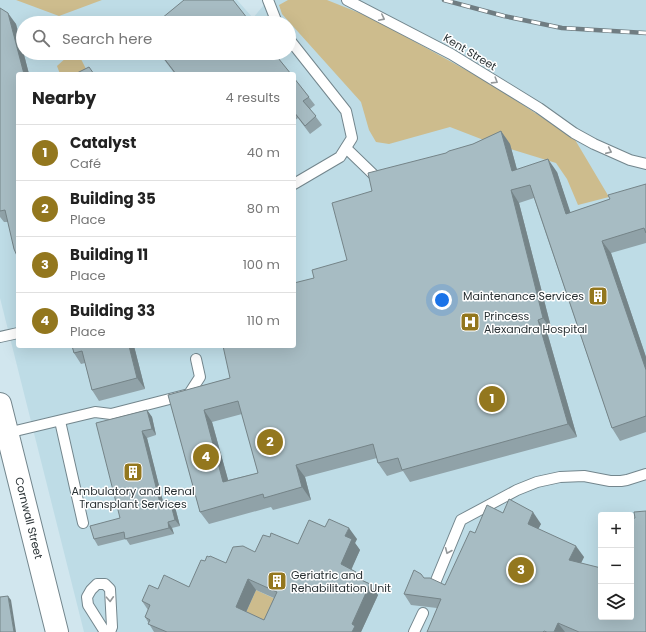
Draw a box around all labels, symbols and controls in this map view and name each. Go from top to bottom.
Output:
one-way arrow [378,13,385,21]
search box [16,16,296,60]
icon: search [30,27,52,49]
text: Search here [62,28,152,49]
street label: Kent Street [440,30,500,74]
one-way arrow [491,77,498,84]
text: Nearby [32,86,96,110]
text: 4 results [226,88,280,107]
text: Catalyst [70,132,136,153]
text: 1 [43,143,47,162]
text: 40 m [247,143,280,162]
one-way arrow [605,146,613,154]
text: Café [70,154,101,173]
text: Building 35 [70,188,156,209]
text: 2 [41,199,49,218]
text: 80 m [247,199,280,218]
text: Place [70,210,105,229]
text: Building 11 [70,244,148,265]
text: 3 [41,255,49,274]
text: 100 m [243,255,280,274]
text: Place [70,266,105,285]
building icon: Maintenance Services [587,285,609,307]
place label: Maintenance Services [463,288,584,304]
your location [432,290,452,310]
text: Building 33 [70,300,155,321]
place label: Princess Alexandra Hospital [484,308,587,337]
text: 4 [41,311,49,330]
text: 110 m [247,311,280,330]
hospital icon: Princess Alexandra Hospital [459,311,481,333]
text: Place [70,322,105,341]
pin: 1 [479,384,505,414]
pin: 2 [257,427,283,457]
pin: 4 [193,442,219,472]
building icon: Ambulatory and Renal Transplant Services [122,461,144,483]
street label: Cornwall Street [11,475,47,561]
place label: Ambulatory and Renal Transplant Services [71,483,195,512]
map controls [598,512,634,620]
button: + [598,512,634,548]
one-way arrow [445,547,453,555]
button: − [598,548,634,584]
pin: 3 [508,555,534,585]
place label: Geriatric and Rehabilitation Unit [291,567,391,596]
building icon: Geriatric and Rehabilitation Unit [266,570,288,592]
button: layers [598,584,634,620]
one-way arrow [106,596,115,602]

